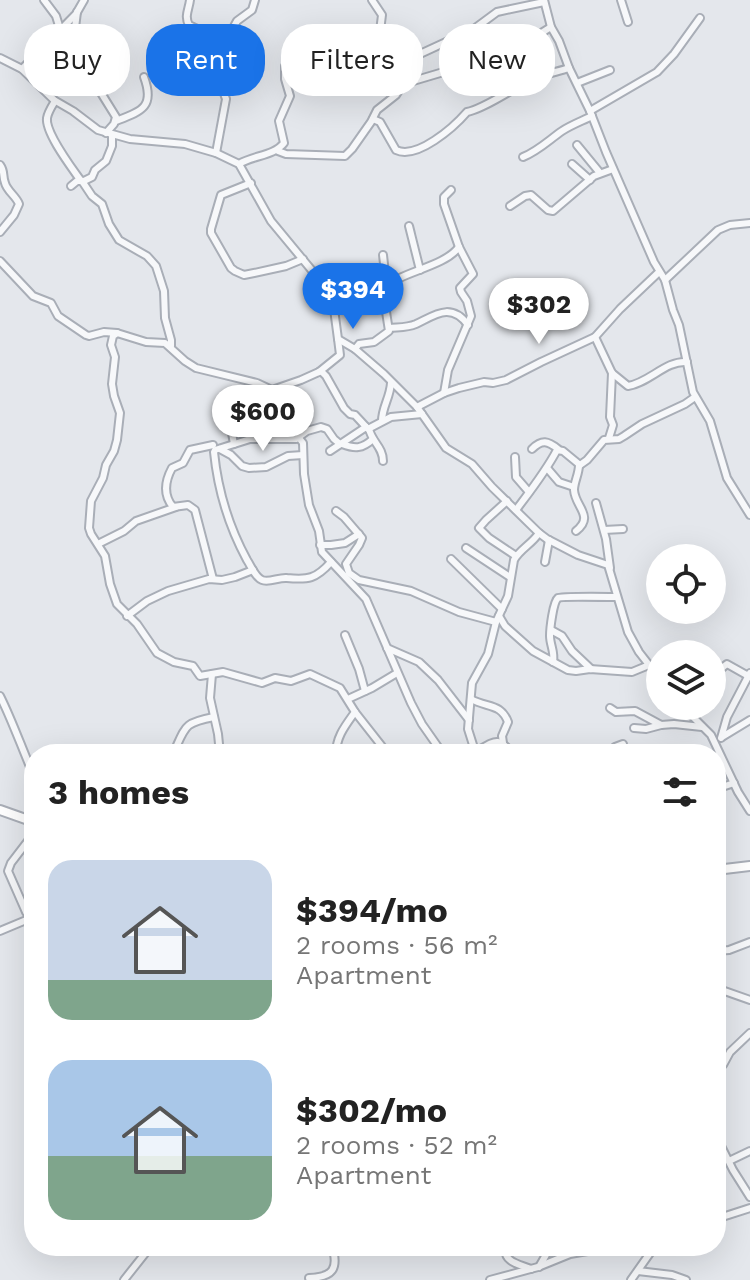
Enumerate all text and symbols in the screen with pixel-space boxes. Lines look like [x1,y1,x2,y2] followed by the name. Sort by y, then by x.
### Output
[24,24,130,96] chip: Buy
[146,24,265,96] chip: Rent
[281,24,423,96] chip: Filters
[439,24,555,96] chip: New
[306,263,400,331] pin: $394
[321,274,385,304] text: $394
[492,278,586,346] pin: $302
[507,289,571,319] text: $302
[216,385,310,453] pin: $600
[230,396,296,426] text: $600
[646,544,726,720] map controls
[646,544,726,624] button: locate
[646,640,726,720] button: layers
[658,770,702,814] icon: filters
[48,772,189,812] text: 3 homes
[296,890,448,930] text: $394/mo
[112,892,208,988] icon: home
[296,930,498,960] text: 2 rooms · 56 m²
[296,960,432,990] text: Apartment
[296,1090,447,1130] text: $302/mo
[112,1092,208,1188] icon: home
[296,1130,497,1160] text: 2 rooms · 52 m²
[296,1160,432,1190] text: Apartment

